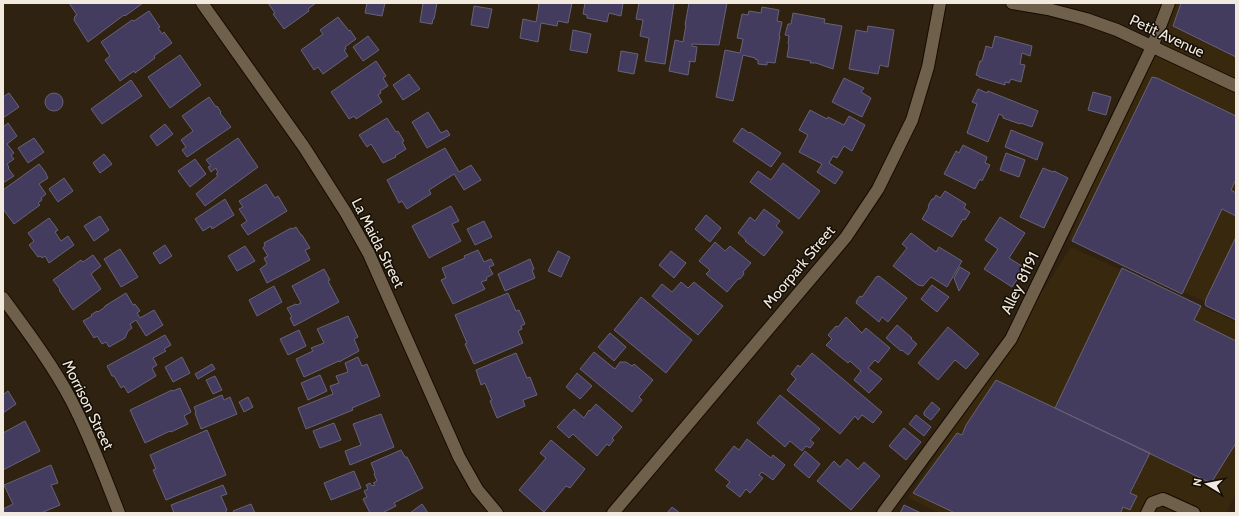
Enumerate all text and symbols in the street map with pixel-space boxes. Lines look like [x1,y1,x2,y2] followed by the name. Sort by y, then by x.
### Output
[1127,11,1207,61] street label: Petit Avenue
[348,195,408,291] street label: La Maida Street
[759,222,839,312] street label: Moorpark Street
[997,249,1043,317] street label: Alley 81191
[58,357,118,453] street label: Morrison Street
[1187,464,1227,504] north arrow
[1190,477,1205,487] text: N

